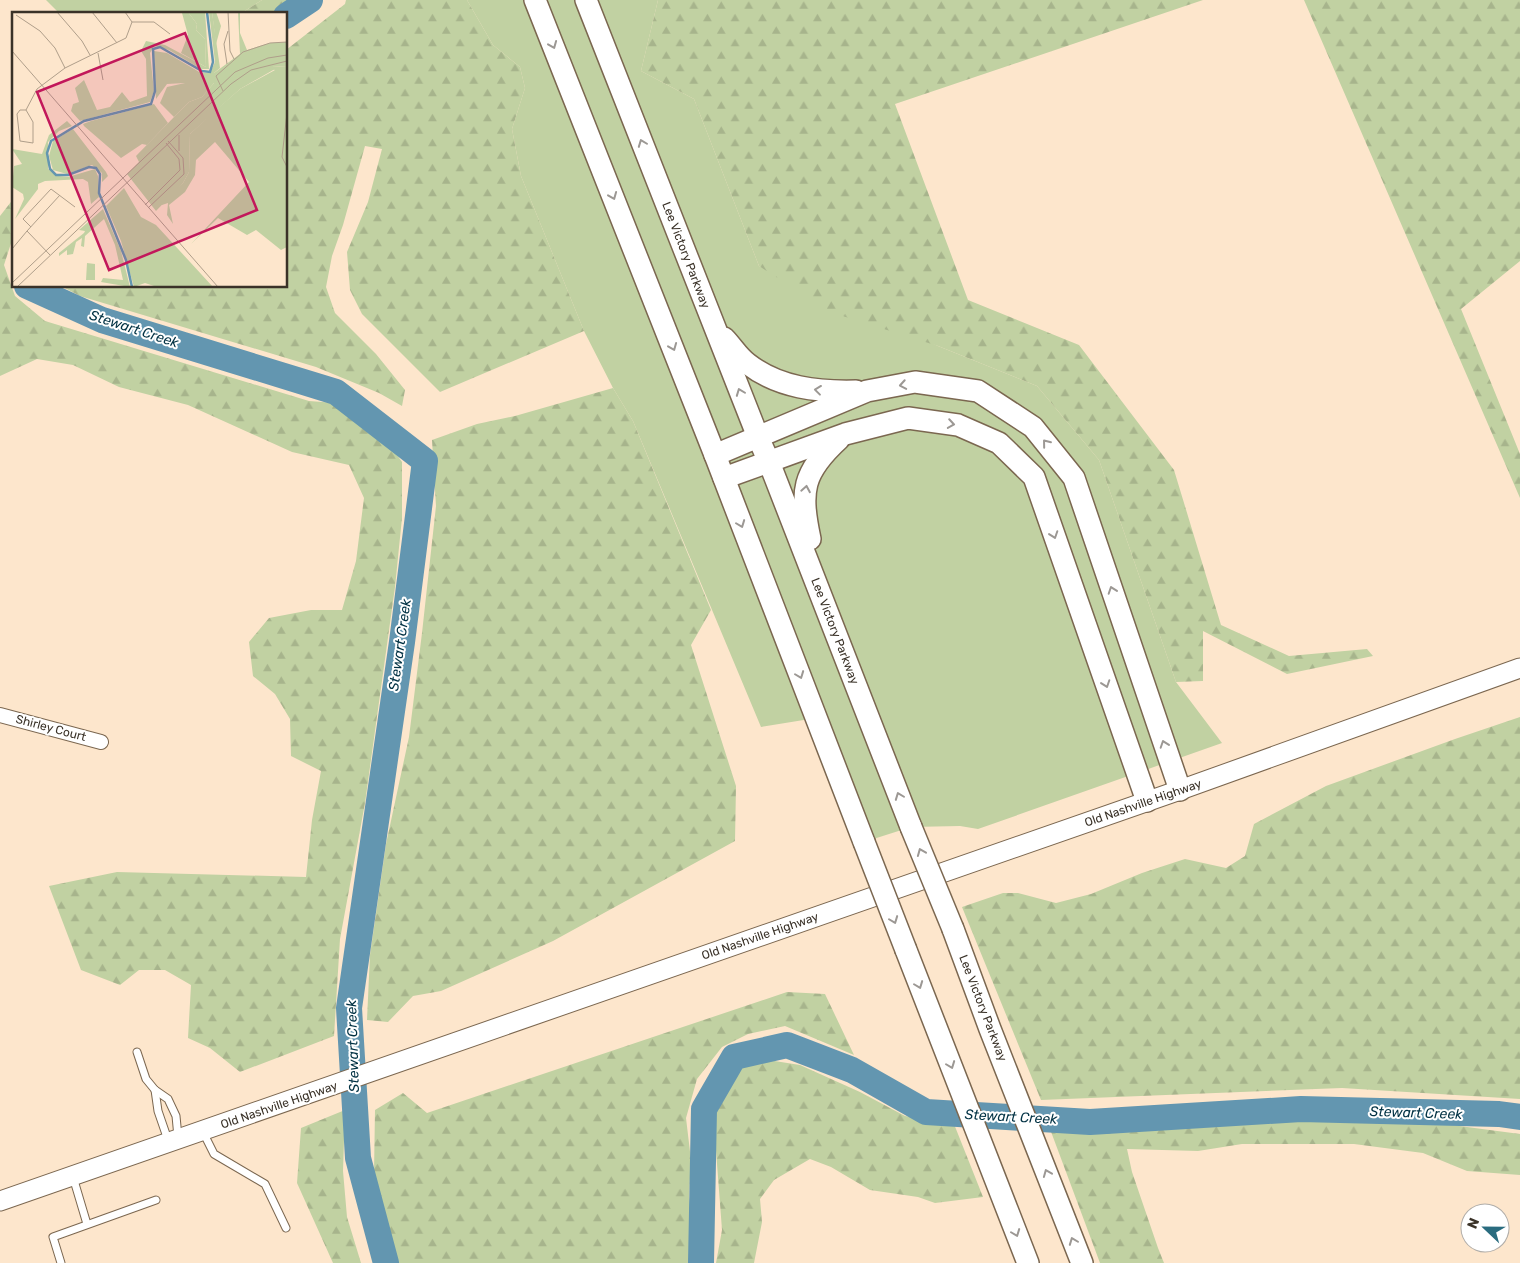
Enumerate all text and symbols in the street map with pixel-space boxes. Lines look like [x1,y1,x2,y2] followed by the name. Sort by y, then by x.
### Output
[12,12,288,288] inset map
[547,40,557,49] one-way arrow
[638,139,648,147] one-way arrow
[607,191,617,200] one-way arrow
[659,200,713,311] street label: Lee Victory Parkway
[87,307,181,352] water label: Stewart Creek
[667,343,677,351] one-way arrow
[899,379,907,389] one-way arrow
[814,385,822,396] one-way arrow
[736,388,746,396] one-way arrow
[947,418,955,429] one-way arrow
[1044,440,1052,449] one-way arrow
[800,484,811,492] one-way arrow
[735,519,745,528] one-way arrow
[1048,530,1058,539] one-way arrow
[808,576,862,687] street label: Lee Victory Parkway
[1108,586,1118,594] one-way arrow
[385,597,415,692] water label: Stewart Creek
[794,671,804,679] one-way arrow
[1100,679,1110,687] one-way arrow
[14,712,88,744] street label: Shirley Court
[1160,740,1170,748] one-way arrow
[1083,776,1204,830] street label: Old Nashville Highway
[895,792,905,801] one-way arrow
[917,848,928,857] one-way arrow
[700,909,821,963] street label: Old Nashville Highway
[888,915,898,924] one-way arrow
[956,953,1010,1064] street label: Lee Victory Parkway
[913,980,924,989] one-way arrow
[343,999,363,1093] water label: Stewart Creek
[945,1060,955,1069] one-way arrow
[219,1078,340,1132] street label: Old Nashville Highway
[1369,1103,1463,1123] water label: Stewart Creek
[964,1106,1059,1128] water label: Stewart Creek
[1043,1169,1053,1178] one-way arrow
[1460,1203,1510,1253] north arrow
[1464,1215,1483,1231] text: N
[1010,1228,1020,1236] one-way arrow
[1069,1237,1079,1245] one-way arrow

